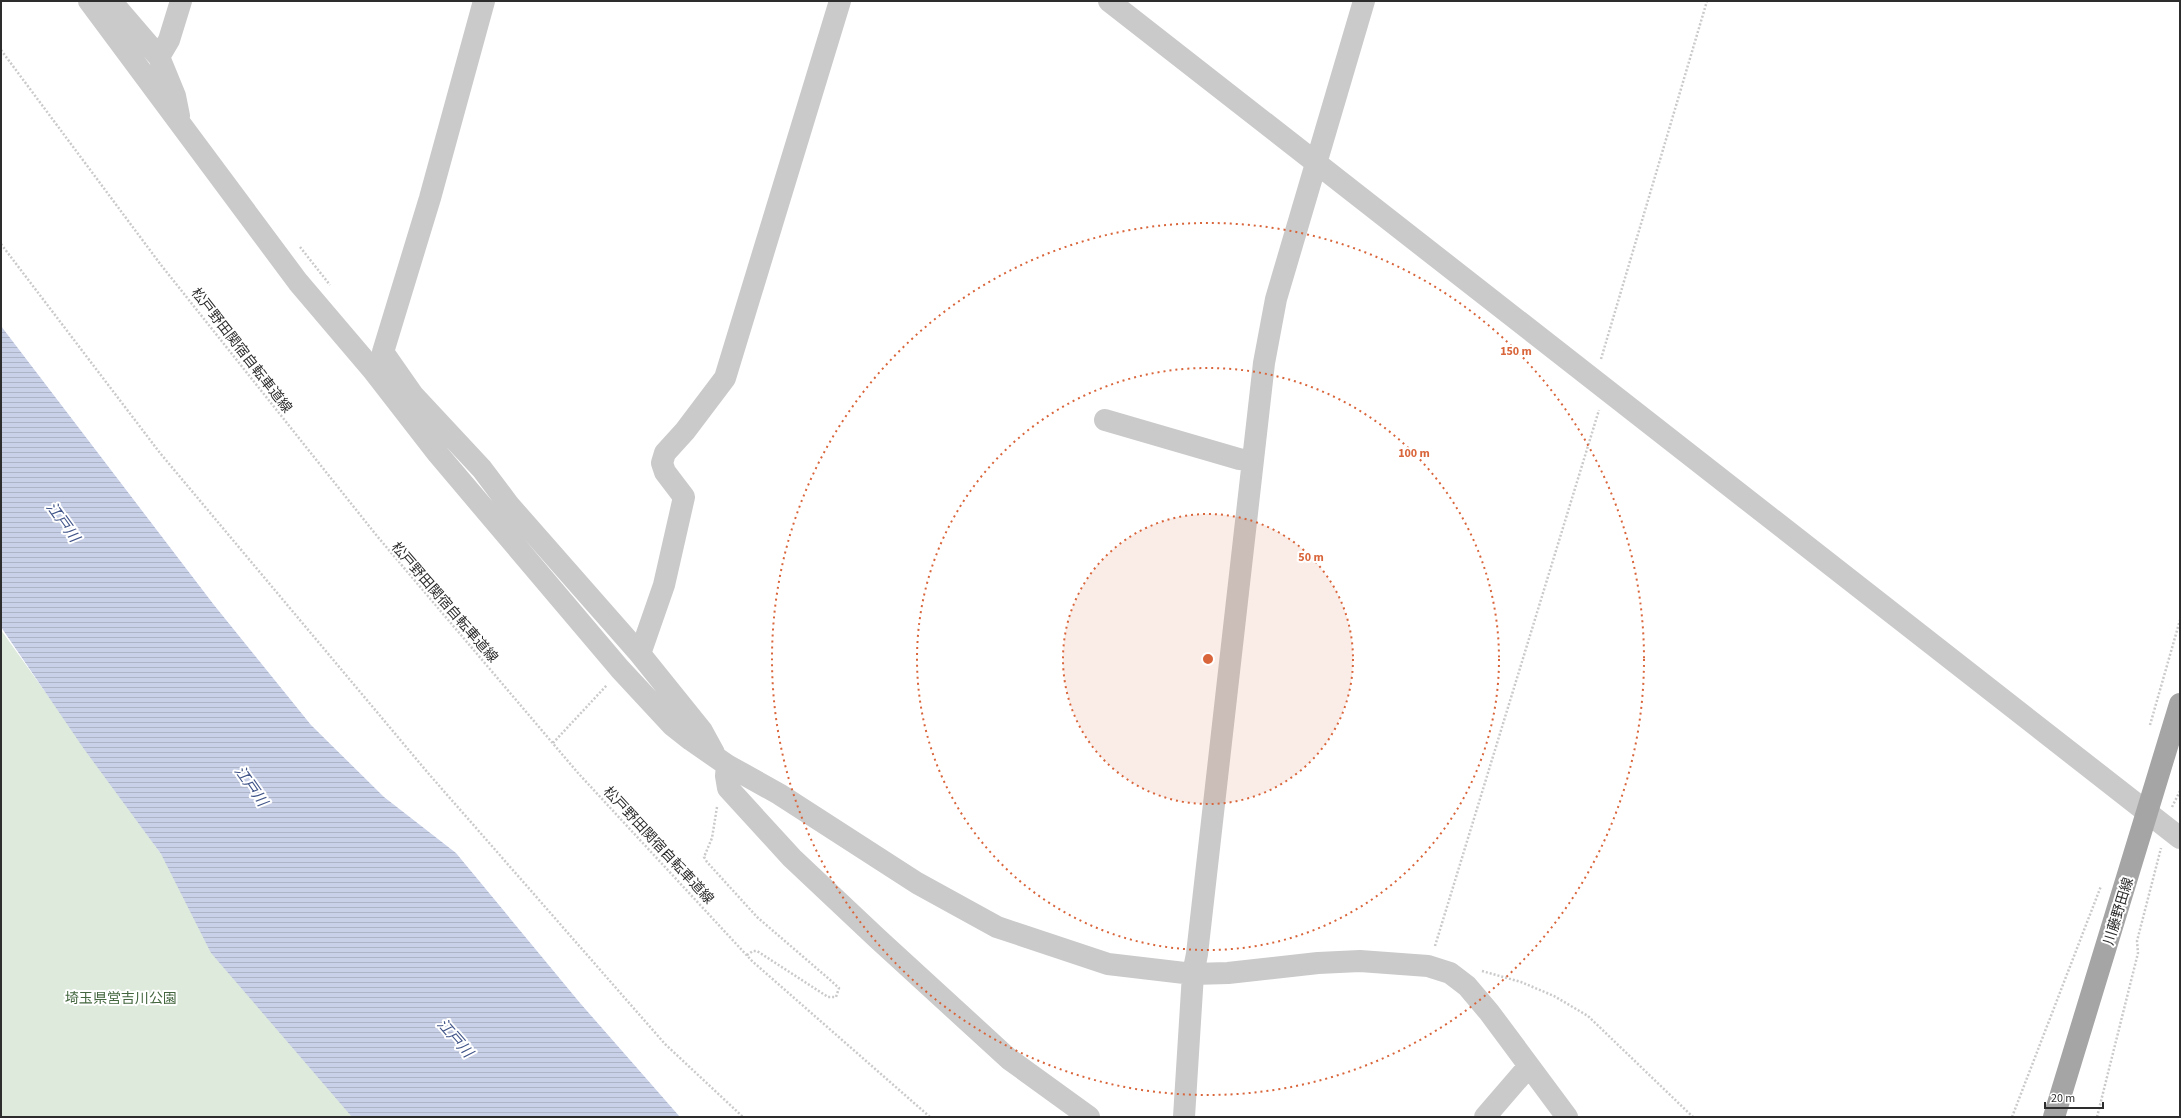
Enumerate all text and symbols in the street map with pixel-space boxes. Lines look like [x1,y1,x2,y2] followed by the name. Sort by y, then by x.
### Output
[186,284,296,417] street label: 松戸野田関宿自転車道線
[1500,343,1532,360] text: 150 m
[1398,445,1430,462] text: 100 m
[41,498,85,548] water label: 江戸川
[386,538,502,667] street label: 松戸野田関宿自転車道線
[1298,549,1324,566] text: 50 m
[1201,652,1215,666] centre of rings
[229,762,273,812] water label: 江戸川
[598,783,718,909] street label: 松戸野田関宿自転車道線
[2099,875,2139,948] street label: 川藤野田線
[65,989,177,1009] park label: 埼玉県営吉川公園
[432,1014,479,1064] water label: 江戸川
[2045,1084,2103,1110] scale bar
[2051,1090,2075,1107] text: 20 m

